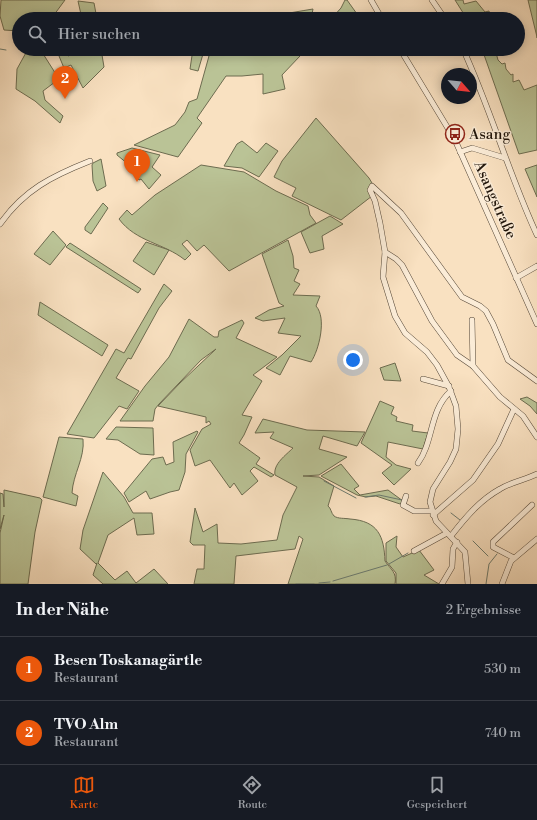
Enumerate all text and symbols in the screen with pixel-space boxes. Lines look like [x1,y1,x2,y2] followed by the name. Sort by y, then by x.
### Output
[12,12,525,56] search box
[26,23,48,45] icon: search
[58,25,140,44] text: Hier suchen
[52,66,78,99] pin: 2
[441,68,477,104] north arrow
[444,123,466,145] bus stop icon: Asang
[468,125,510,144] place label: Asang
[124,149,150,182] pin: 1
[469,157,521,242] street label: Asangstraße
[343,350,363,370] your location
[16,599,109,621] text: In der Nähe
[446,602,521,618] text: 2 Ergebnisse
[54,651,202,670] text: Besen Toskanagärtle
[26,661,32,677] text: 1
[484,661,521,677] text: 530 m
[54,670,119,686] text: Restaurant
[54,715,118,734] text: TVO Alm
[25,725,33,741] text: 2
[485,725,521,741] text: 740 m
[54,734,119,750] text: Restaurant
[70,774,98,812] tab: Karte
[238,774,267,812] tab: Route
[407,774,467,812] tab: Gespeichert

